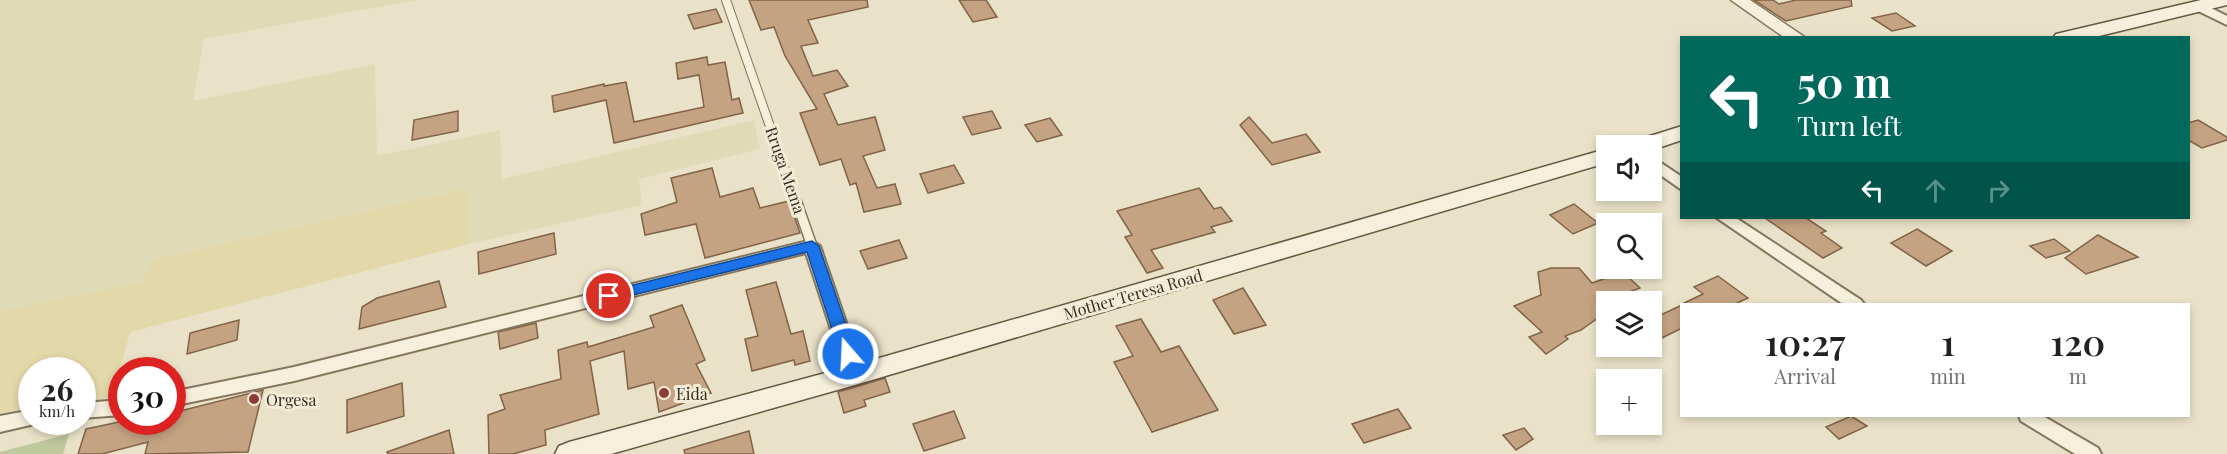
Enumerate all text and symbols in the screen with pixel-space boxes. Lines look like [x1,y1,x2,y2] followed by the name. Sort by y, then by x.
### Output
[1797,53,1891,109] text: 50 m
[1698,60,1776,138] icon: left
[1797,107,1901,143] text: Turn left
[761,124,811,216] street label: Rruga Mema
[1596,135,1662,435] map controls
[1596,135,1662,201] button: sound
[1856,174,1889,207] icon: left
[1919,174,1952,207] icon: ahead
[1982,174,2015,207] icon: right
[1596,213,1662,279] button: search
[1061,264,1205,324] street label: Mother Teresa Road
[583,270,634,321] pin
[592,279,625,312] icon: arrive
[1596,291,1662,357] button: layers
[1765,317,1845,365] text: 10:27
[1941,317,1955,365] text: 1
[2051,317,2105,365] text: 120
[816,322,880,386] position arrow
[108,357,186,435] speed limit sign: 30
[1774,362,1836,389] text: Arrival
[1930,362,1966,389] text: min
[2069,362,2087,389] text: m
[41,369,73,409] text: 26
[1596,369,1662,435] button: +
[676,383,708,404] place label: Eida
[657,386,671,400] marker: Eida
[266,389,317,410] place label: Orgesa
[247,392,261,406] marker: Orgesa
[39,401,75,421] text: km/h

